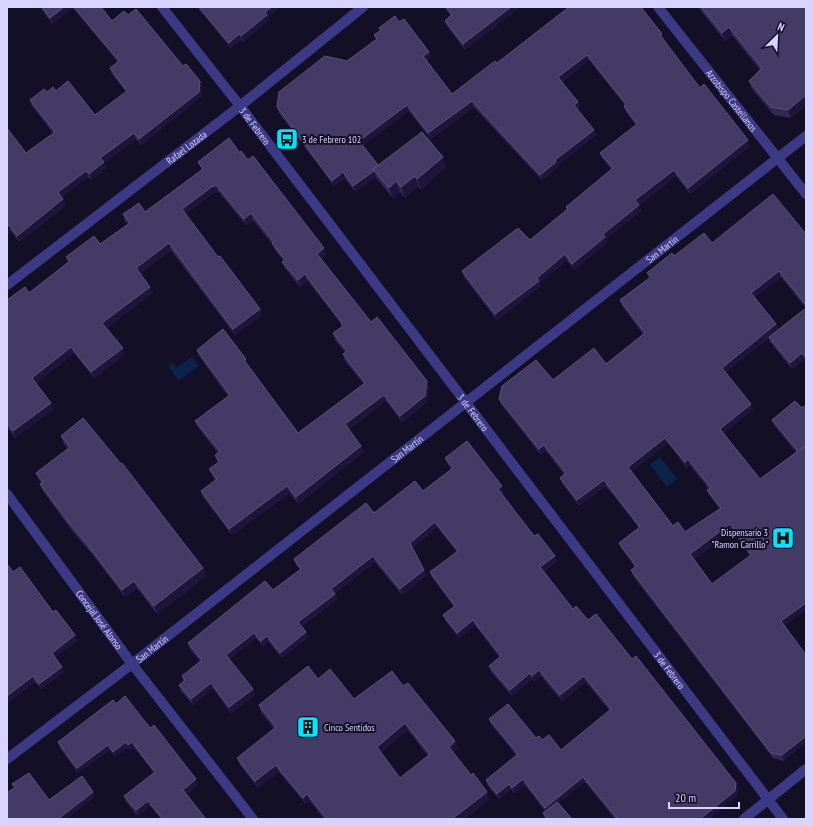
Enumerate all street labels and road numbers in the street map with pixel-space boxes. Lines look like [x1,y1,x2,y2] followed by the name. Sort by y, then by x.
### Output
[703,67,760,135] street label: Arzobispo Castellanos
[236,105,273,148] street label: 3 de Febrero
[164,128,209,167] street label: Rafael Lozada
[643,233,681,266] street label: San Martín
[454,391,491,434] street label: 3 de Febrero
[388,433,426,466] street label: San Martín
[73,588,125,652] street label: Concejal José Alonso
[133,632,171,666] street label: San Martín
[651,649,688,692] street label: 3 de Febrero

